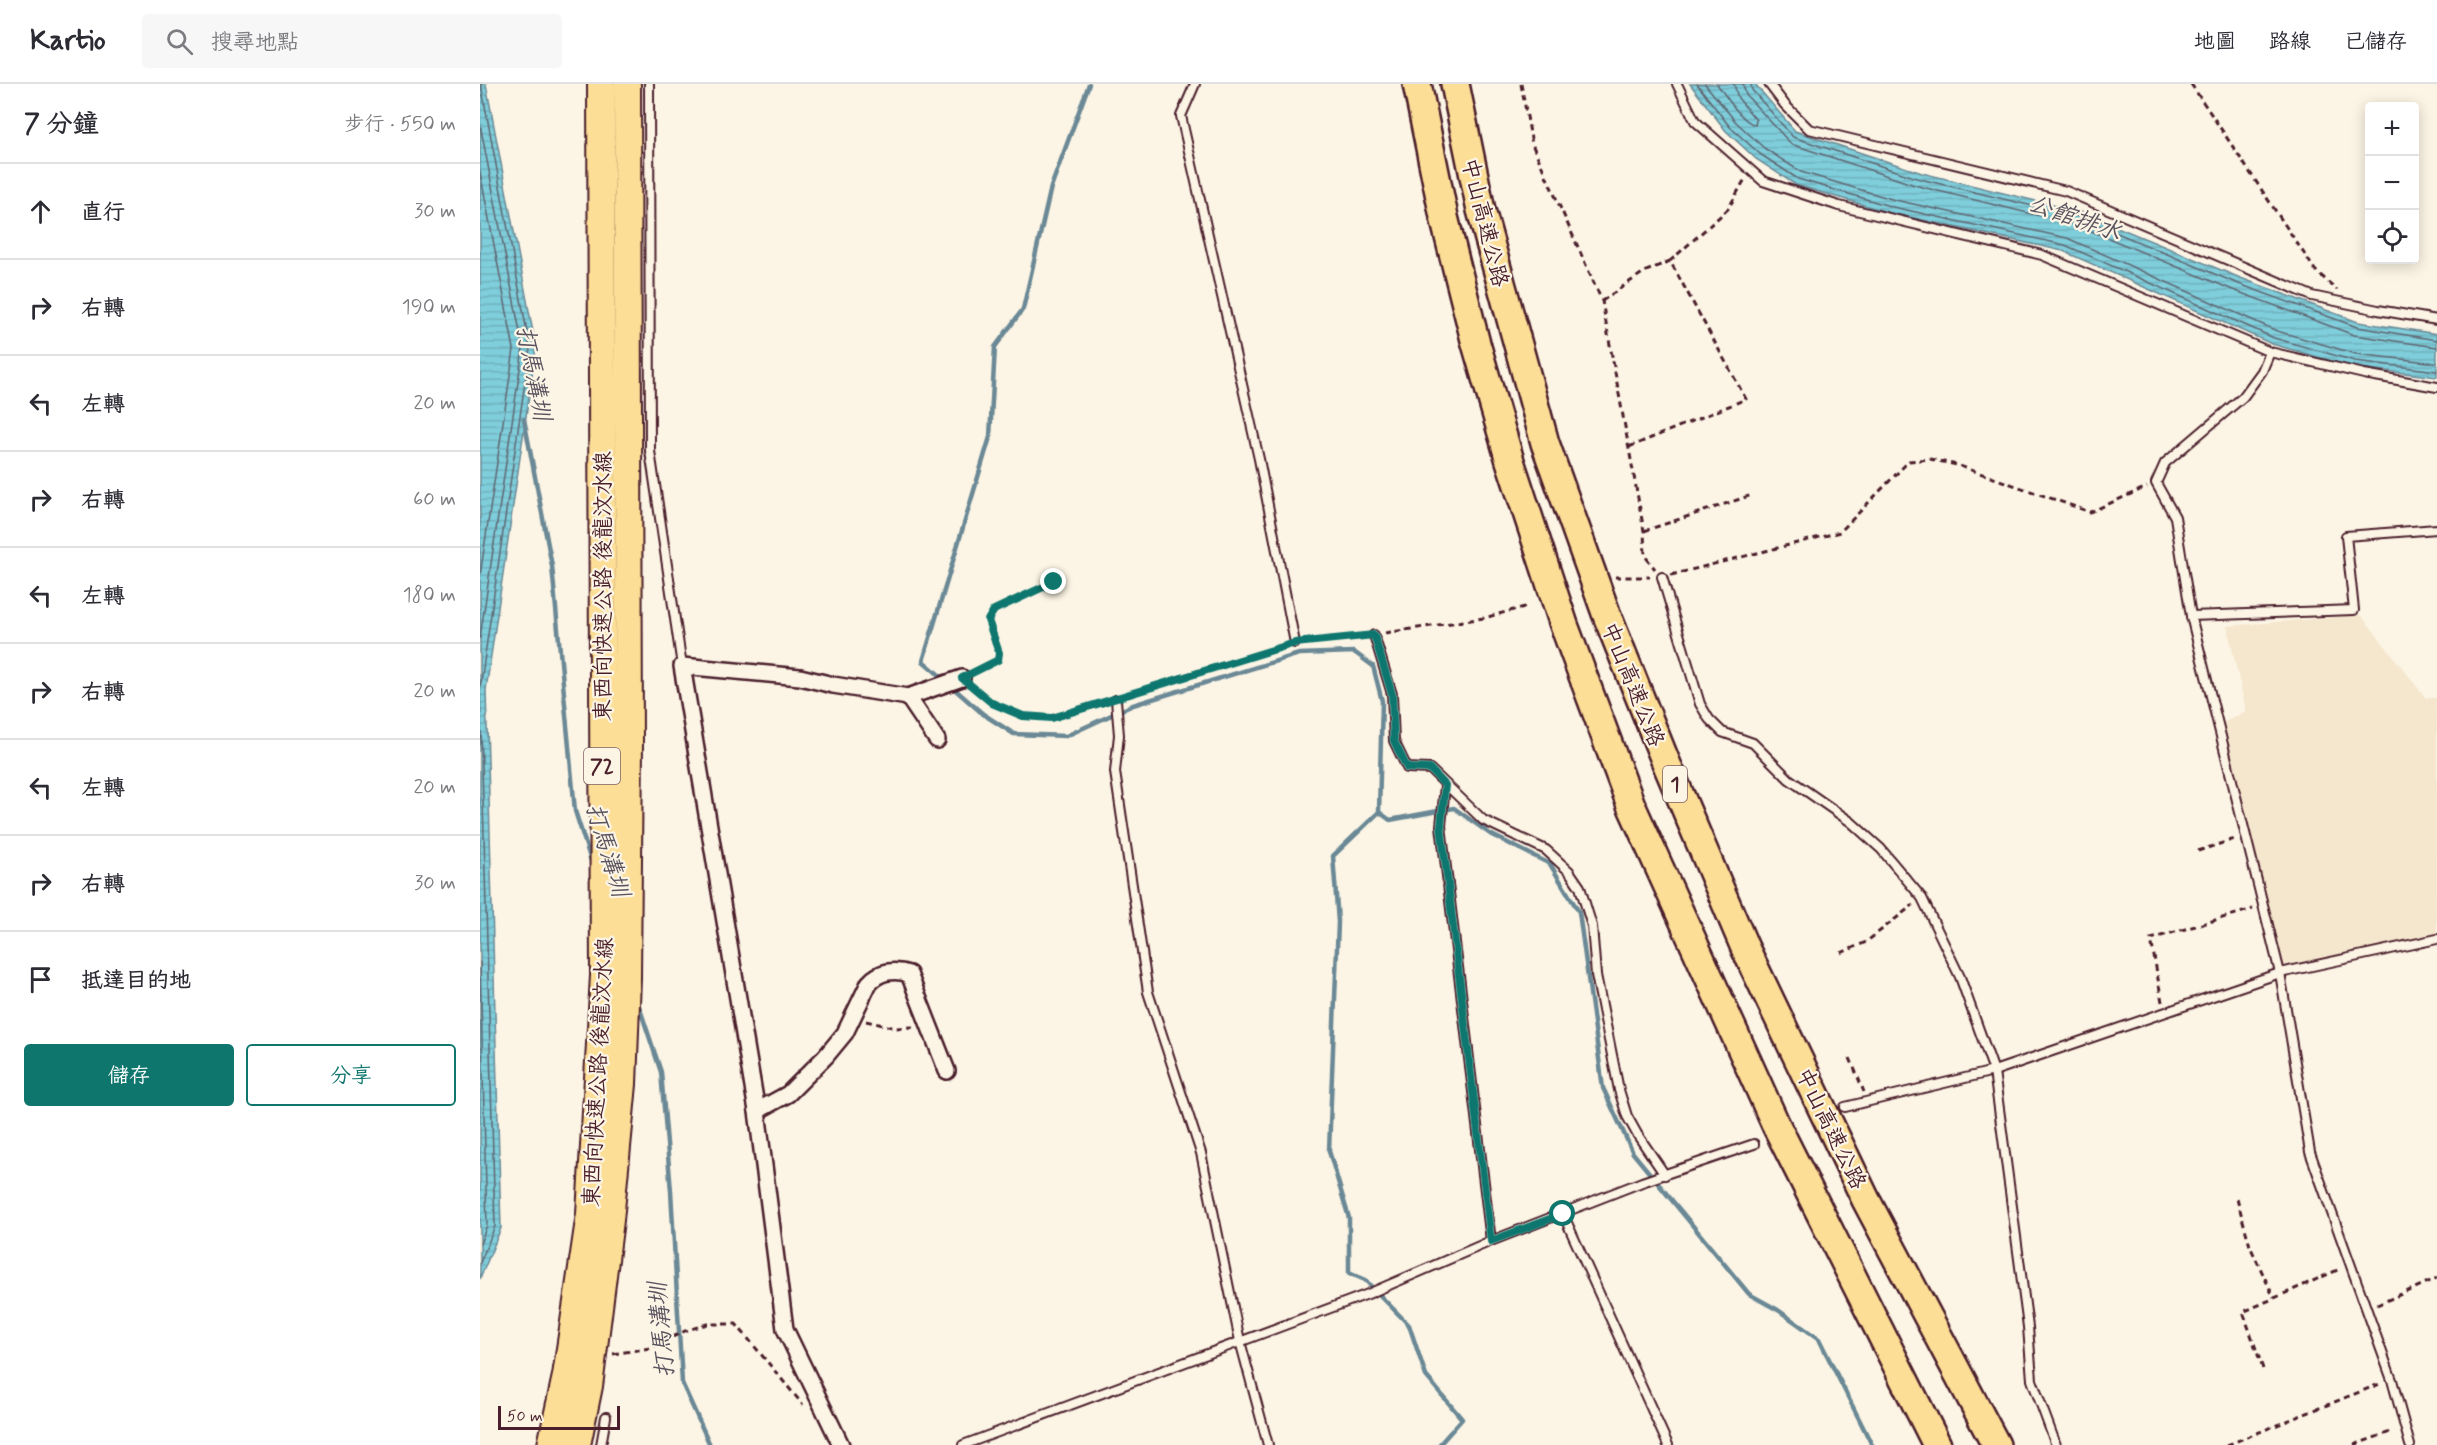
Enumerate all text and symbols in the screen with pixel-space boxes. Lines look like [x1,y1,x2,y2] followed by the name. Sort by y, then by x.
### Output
[142,14,562,68] search box
[30,23,106,60] text: Kartio
[163,25,196,58] icon: search
[2194,28,2236,56] text: 地圖
[2269,28,2311,56] text: 路線
[2344,28,2407,56] text: 已儲存
[211,29,299,57] text: 搜尋地點
[2365,102,2419,264] map controls
[2365,102,2419,156] button: +
[24,108,99,142] text: 7 分鐘
[345,111,456,138] text: 步行 · 550 m
[1455,155,1514,290] street label: 中山高速公路
[2365,156,2419,210] button: −
[2024,188,2126,249] water label: 公館排水
[24,195,57,228] icon: ahead
[414,198,456,225] text: 30 m
[81,199,125,227] text: 直行
[2365,210,2419,264] button: locate
[24,291,57,324] icon: right
[402,294,456,321] text: 190 m
[81,295,125,323] text: 右轉
[508,323,557,426] water label: 打馬溝圳
[24,387,57,420] icon: left
[413,390,456,417] text: 20 m
[81,391,125,419] text: 左轉
[590,451,618,721] street label: 東西向快速公路 後龍汶水線
[24,483,57,516] icon: right
[413,486,456,513] text: 60 m
[81,487,125,515] text: 右轉
[1040,568,1066,594] route end
[24,579,57,612] icon: left
[403,582,456,609] text: 180 m
[81,583,125,611] text: 左轉
[1594,618,1670,751] street label: 中山高速公路
[24,675,57,708] icon: right
[413,678,456,705] text: 20 m
[81,679,125,707] text: 右轉
[584,748,620,784] road number: 72
[1663,766,1687,802] road number: 1
[24,771,57,804] icon: left
[413,774,456,801] text: 20 m
[81,775,125,803] text: 左轉
[578,800,636,904] water label: 打馬溝圳
[24,867,57,900] icon: right
[414,870,456,897] text: 30 m
[81,871,125,899] text: 右轉
[578,937,620,1208] street label: 東西向快速公路 後龍汶水線
[24,963,57,996] icon: arrive
[81,967,191,995] text: 抵達目的地
[24,1044,234,1106] button: 儲存
[246,1044,456,1106] button: 分享
[1789,1063,1872,1194] street label: 中山高速公路
[1549,1200,1575,1226] route start
[643,1278,682,1379] water label: 打馬溝圳
[498,1403,620,1430] scale bar
[507,1406,543,1427] text: 50 m

